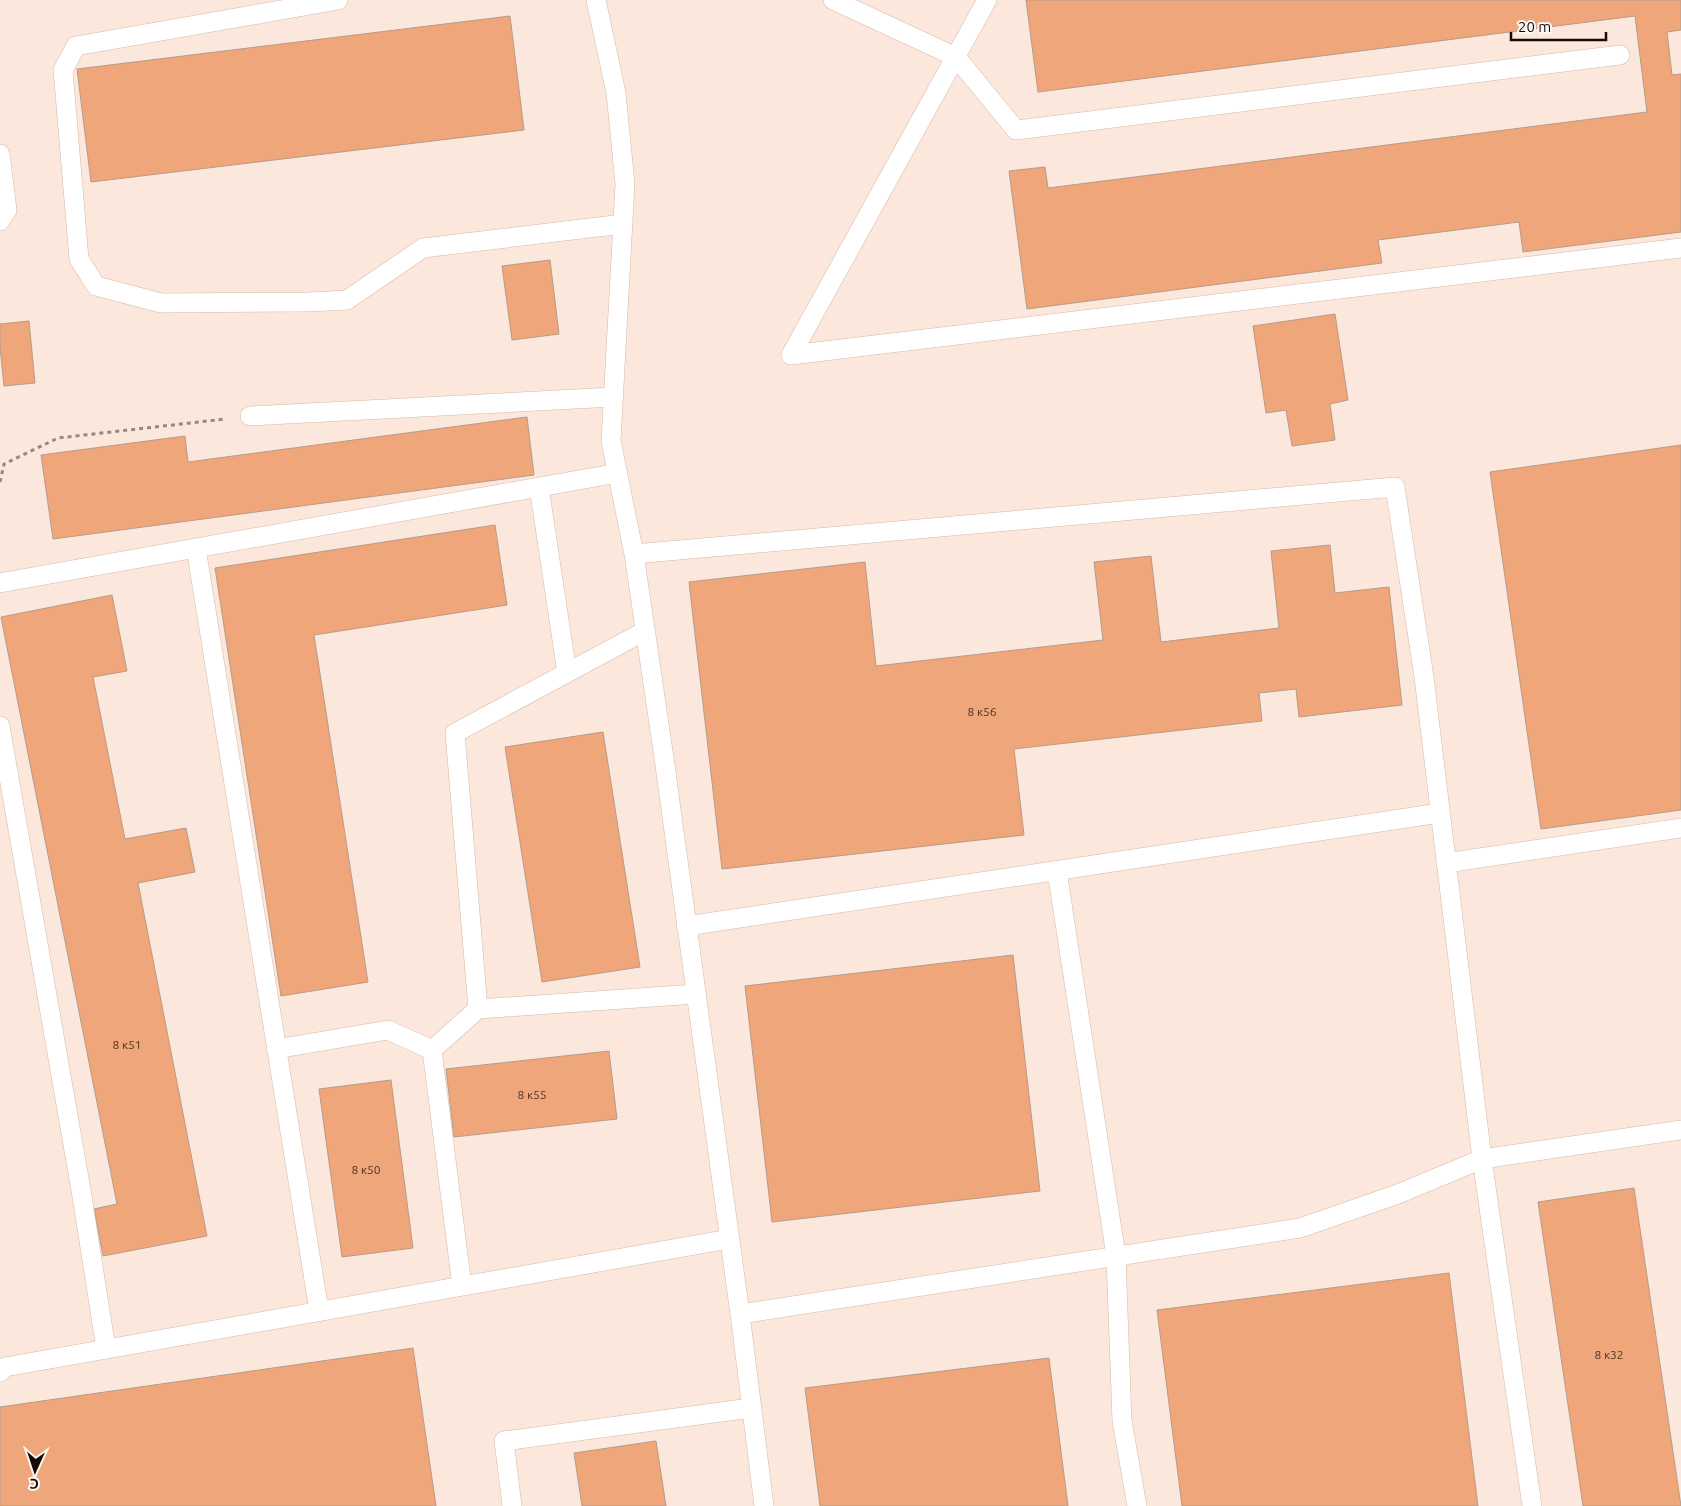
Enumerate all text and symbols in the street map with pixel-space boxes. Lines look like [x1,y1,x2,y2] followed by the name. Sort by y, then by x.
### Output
[1511,10,1606,42] scale bar
[1518,18,1551,35] text: 20 m
[967,705,997,718] house number: 8 к56
[112,1038,142,1051] house number: 8 к51
[517,1088,547,1101] house number: 8 к55
[351,1163,381,1176] house number: 8 к50
[1594,1348,1624,1361] house number: 8 к32
[10,1446,60,1496] north arrow
[29,1476,39,1492] text: С

